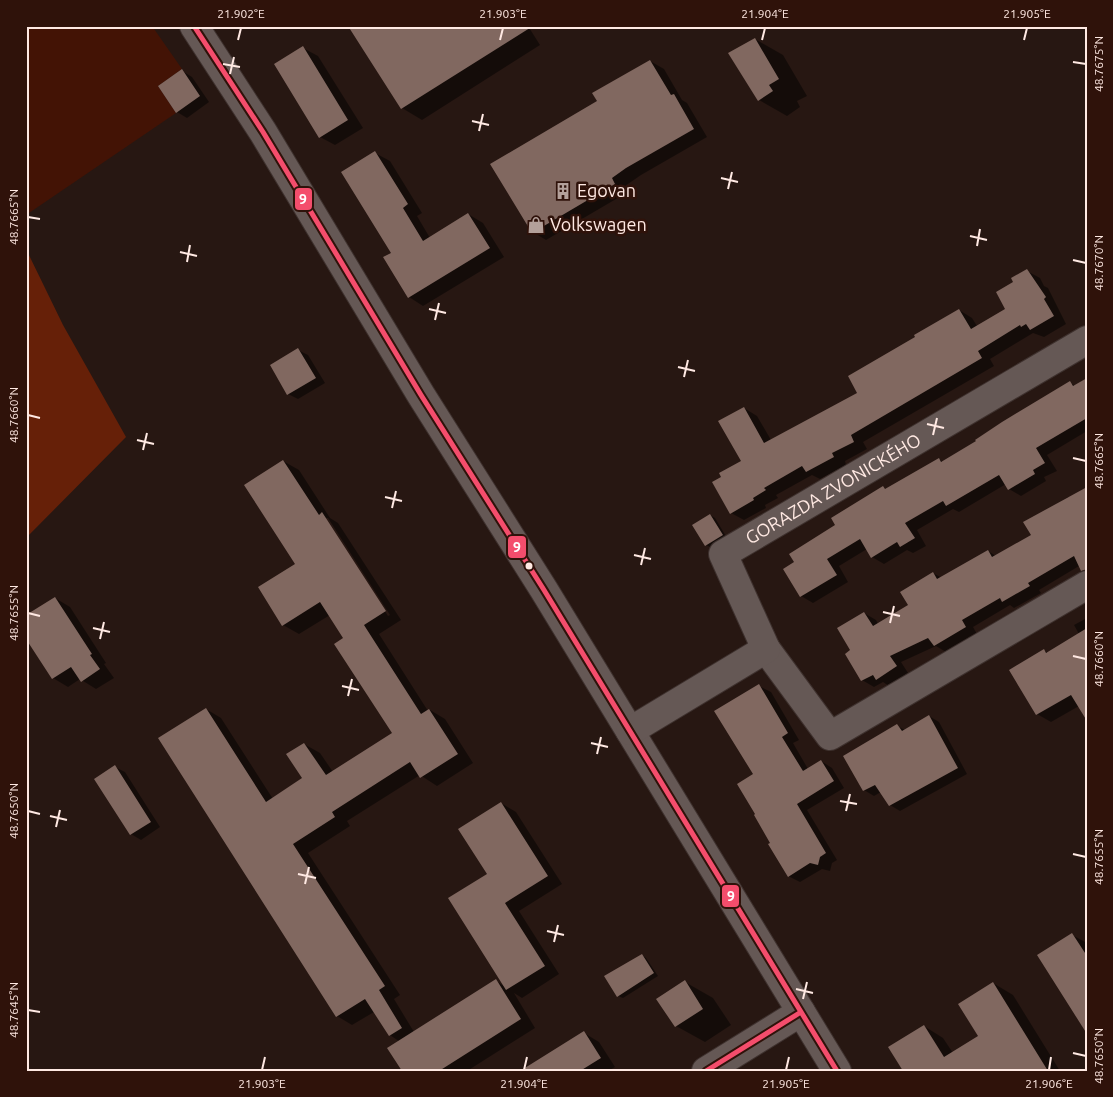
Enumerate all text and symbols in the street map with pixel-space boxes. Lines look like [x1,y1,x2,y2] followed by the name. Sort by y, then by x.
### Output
[217,7,265,20] text: 21.902°E
[479,7,527,20] text: 21.903°E
[741,7,789,20] text: 21.904°E
[1003,7,1051,20] text: 21.905°E
[1092,36,1105,92] text: 48.7675°N
[577,180,636,200] place label: Egovan
[553,181,573,201] building icon: Egovan
[294,187,313,211] line badge: 9
[7,189,20,245] text: 48.7665°N
[299,191,307,207] text: 9
[550,214,647,234] place label: Volkswagen
[526,215,546,235] shop icon: Volkswagen
[1092,235,1105,291] text: 48.7670°N
[7,387,20,443] text: 48.7660°N
[742,429,924,548] street label: GORAZDA ZVONICKÉHO
[1092,433,1105,489] text: 48.7665°N
[507,535,527,559] line badge: 9
[513,539,521,555] text: 9
[524,561,534,571] unlabelled marker
[7,585,20,641] text: 48.7655°N
[1092,631,1105,687] text: 48.7660°N
[7,783,20,839] text: 48.7650°N
[1092,829,1105,885] text: 48.7655°N
[721,884,740,908] line badge: 9
[727,888,735,904] text: 9
[7,982,20,1038] text: 48.7645°N
[1092,1028,1105,1084] text: 48.7650°N
[238,1077,286,1090] text: 21.903°E
[500,1077,548,1090] text: 21.904°E
[762,1077,810,1090] text: 21.905°E
[1025,1077,1073,1090] text: 21.906°E

